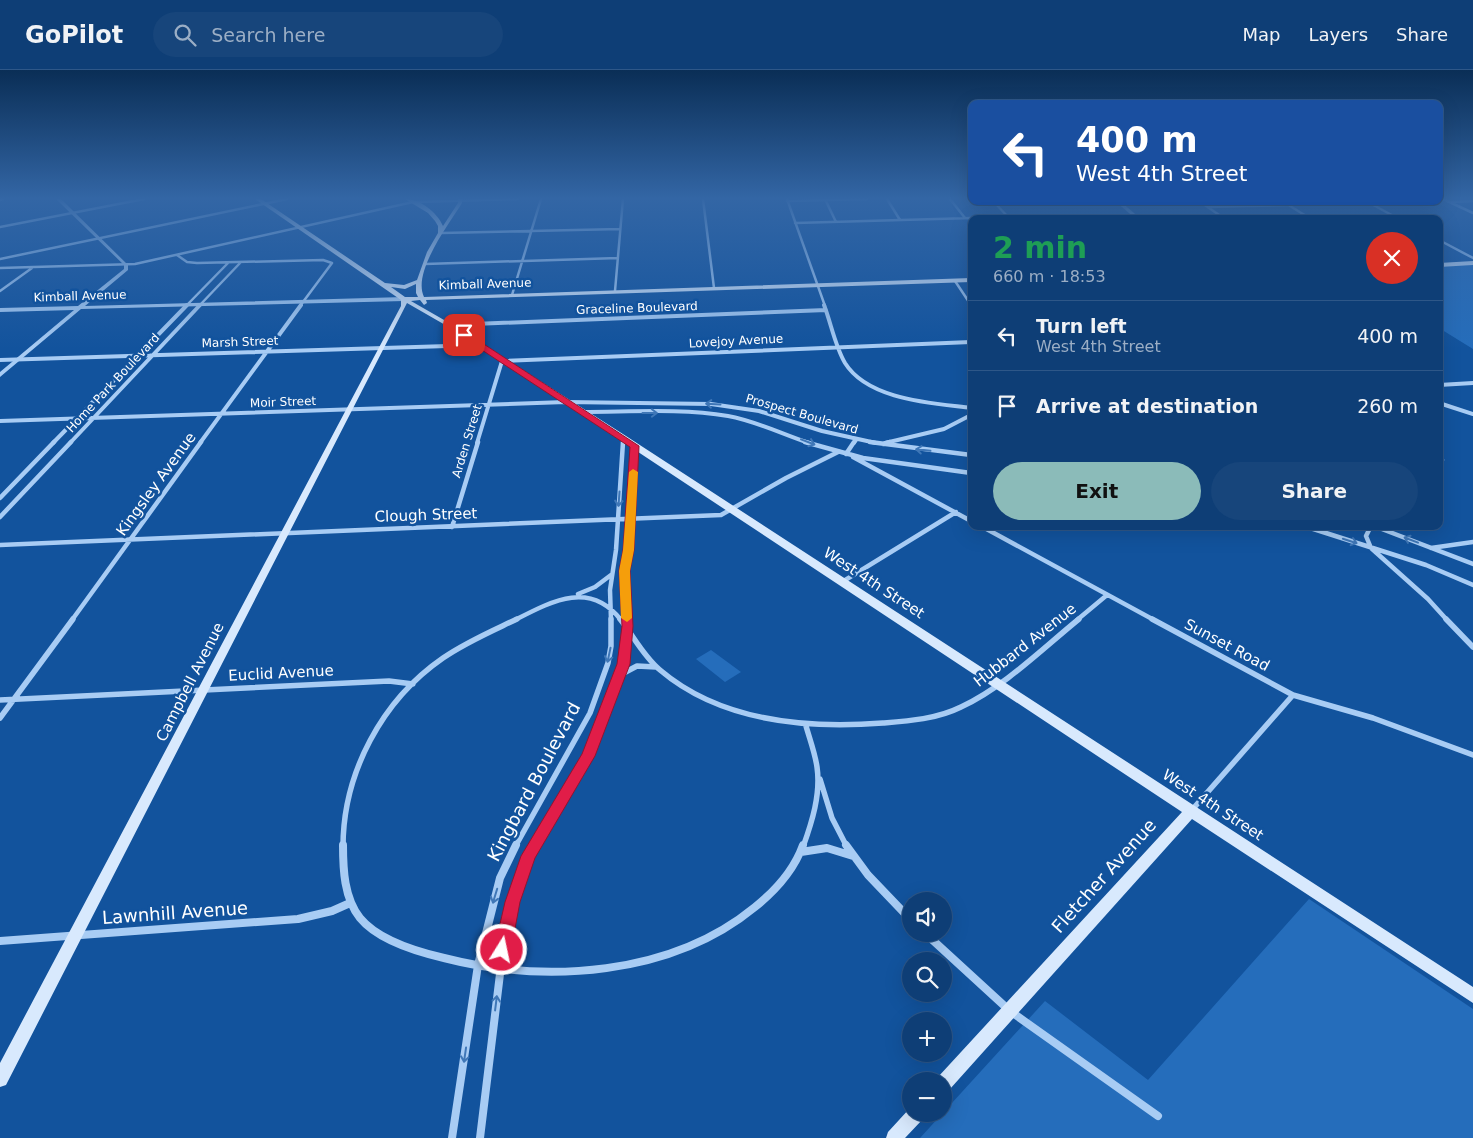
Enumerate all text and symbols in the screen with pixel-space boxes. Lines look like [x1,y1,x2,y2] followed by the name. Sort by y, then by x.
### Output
[153,12,503,57] search box
[25,21,123,49] text: GoPilot
[171,21,199,49] icon: search
[211,24,325,46] text: Search here
[1242,24,1280,45] text: Map
[1308,24,1368,45] text: Layers
[1396,24,1448,45] text: Share
[993,120,1058,185] icon: left
[1076,120,1198,160] text: 400 m
[1076,161,1248,186] text: West 4th Street
[993,230,1087,265] text: 2 min
[1366,232,1418,284] button: close
[993,267,1106,286] text: 660 m · 18:53
[438,275,532,293] street label: Kimball Avenue
[33,287,127,305] street label: Kimball Avenue
[576,299,698,317] street label: Graceline Boulevard
[443,314,485,356] pin
[1036,315,1127,337] text: Turn left
[450,321,478,349] icon: arrive
[993,322,1021,350] icon: left
[1357,325,1418,347] text: 400 m
[64,331,162,435] street label: Home Park Boulevard
[688,332,784,350] street label: Lovejoy Avenue
[201,334,279,350] street label: Marsh Street
[1036,337,1161,356] text: West 4th Street
[744,391,860,437] street label: Prospect Boulevard
[993,392,1021,420] icon: arrive
[250,394,317,410] street label: Moir Street
[1036,395,1258,417] text: Arrive at destination
[1357,395,1418,417] text: 260 m
[706,400,722,409] one-way arrow
[449,402,485,479] street label: Arden Street
[642,408,658,418] one-way arrow
[112,429,200,539] street label: Kingsley Avenue
[800,438,815,448] one-way arrow
[915,445,931,455] one-way arrow
[993,462,1201,520] button: Exit
[1211,462,1418,520] button: Share
[614,490,624,506] one-way arrow
[374,504,478,526] street label: Clough Street
[1404,535,1419,545] one-way arrow
[1342,537,1357,546] one-way arrow
[820,544,928,622] street label: West 4th Street
[970,599,1080,691] street label: Hubbard Avenue
[1181,615,1273,675] street label: Sunset Road
[152,619,228,745] street label: Campbell Avenue
[604,647,613,663] one-way arrow
[228,661,334,685] street label: Euclid Avenue
[483,699,584,865] street label: Kingbard Boulevard
[1159,766,1267,844] street label: West 4th Street
[1047,814,1160,937] street label: Fletcher Avenue
[489,887,499,903] one-way arrow
[902,892,952,1122] map controls
[902,892,952,942] button: sound
[101,897,249,928] street label: Lawnhill Avenue
[475,923,527,975] position arrow
[902,952,952,1002] button: search
[491,995,501,1011] one-way arrow
[902,1012,952,1062] button: +
[459,1047,469,1063] one-way arrow
[902,1072,952,1122] button: −

